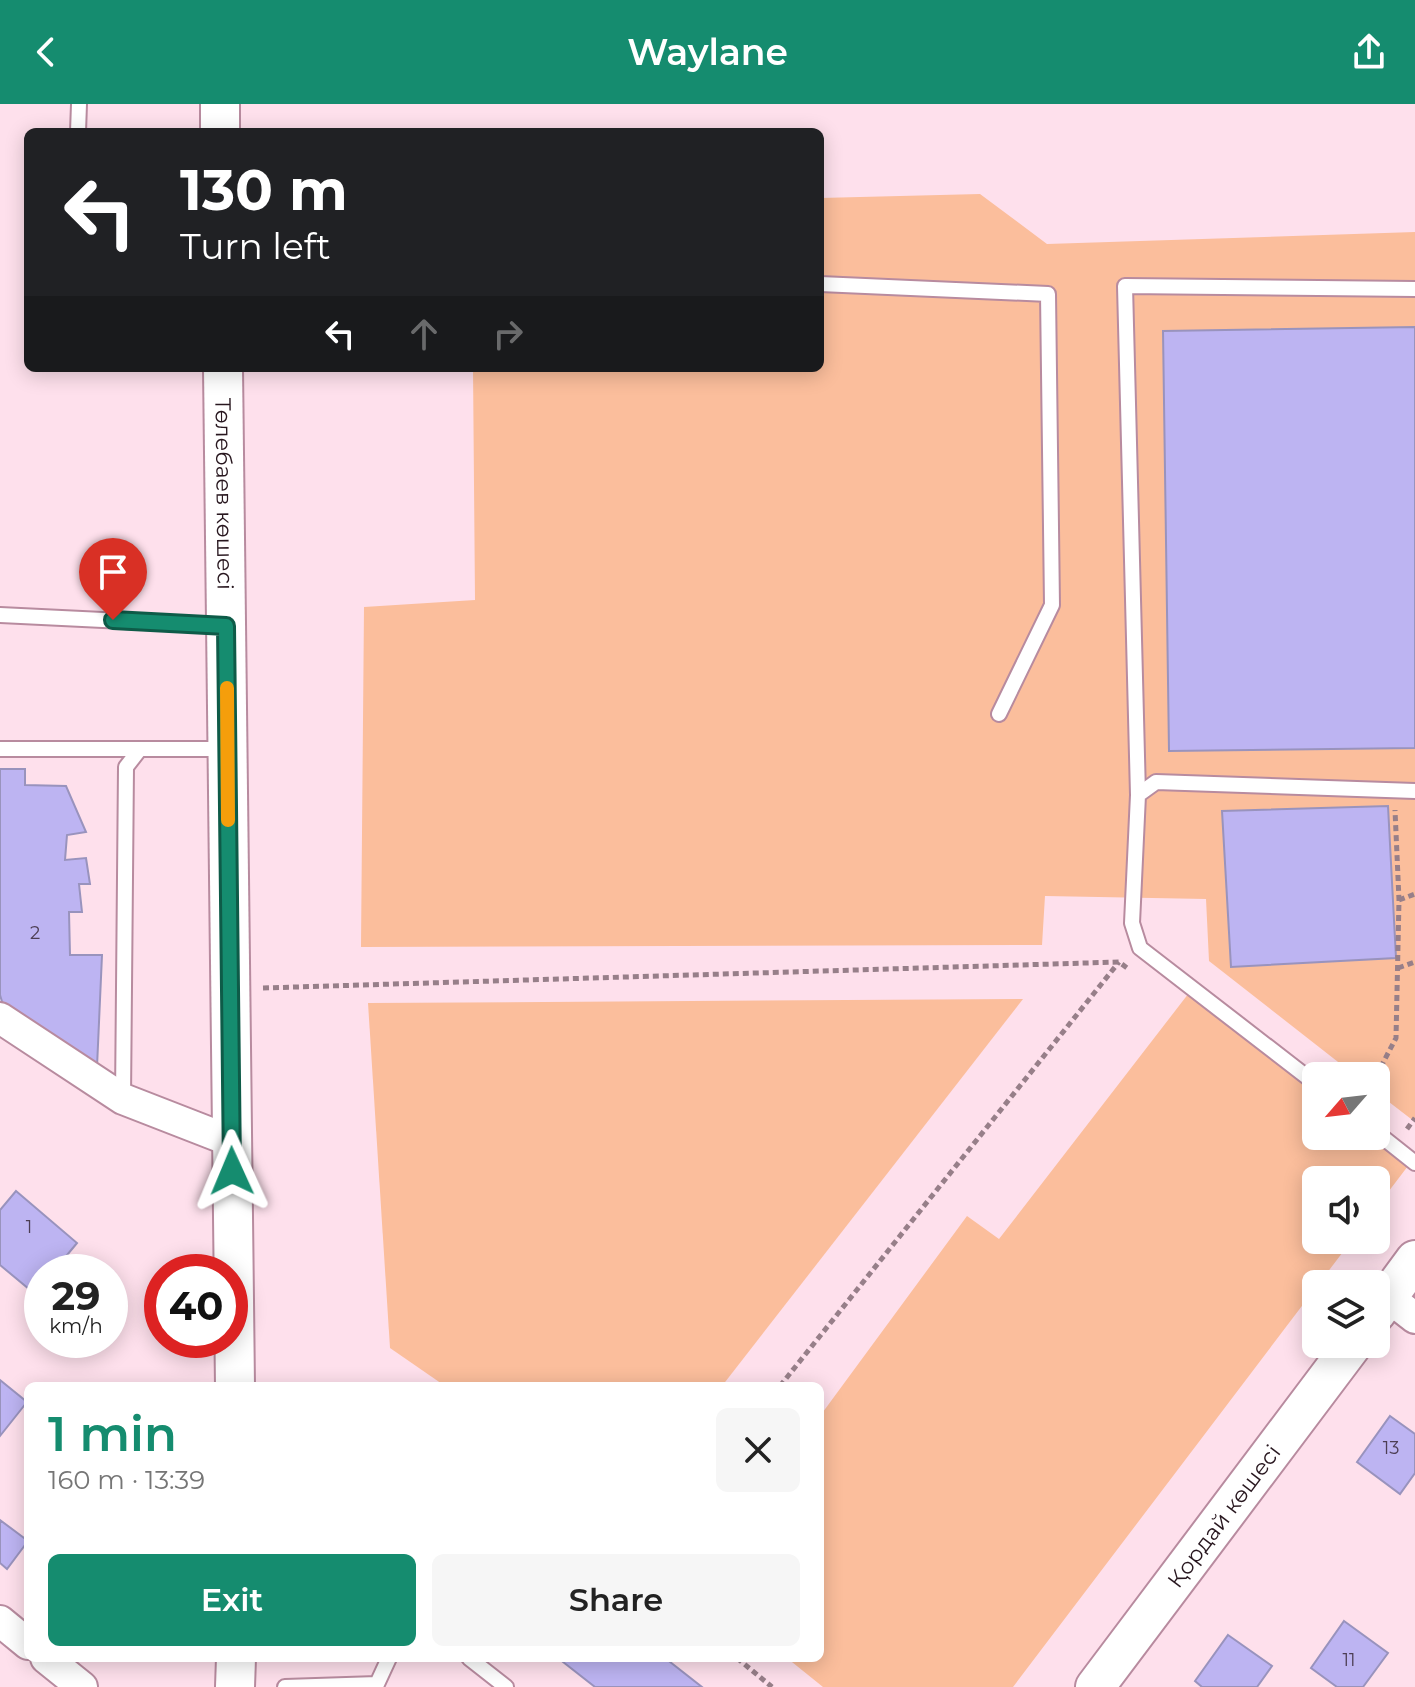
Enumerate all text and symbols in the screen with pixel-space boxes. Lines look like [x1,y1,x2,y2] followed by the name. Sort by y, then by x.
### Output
[24,30,68,74] icon: back
[627,30,788,74] text: Waylane
[1347,30,1391,74] icon: share
[180,156,348,224] text: 130 m
[48,160,152,264] icon: left
[180,224,331,268] text: Turn left
[318,312,362,356] icon: left
[402,312,446,356] icon: ahead
[486,312,530,356] icon: right
[209,398,239,590] street label: Төлебаев көшесі
[79,538,147,620] pin
[91,550,135,594] icon: arrive
[30,922,40,944] house number: 2
[1302,1062,1390,1150] north arrow
[1302,1062,1390,1358] map controls
[190,1129,274,1213] position arrow
[1302,1166,1390,1254] button: sound
[26,1216,32,1238] house number: 1
[144,1254,248,1358] speed limit sign: 40
[1302,1270,1390,1358] button: layers
[51,1271,101,1320] text: 29
[49,1314,103,1338] text: km/h
[48,1405,177,1463] text: 1 min
[716,1408,800,1492] button: close
[1383,1437,1399,1459] house number: 13
[1162,1440,1286,1593] street label: Қордай көшесі
[48,1464,205,1496] text: 160 m · 13:39
[48,1554,416,1646] button: Exit
[432,1554,800,1646] button: Share
[1343,1649,1356,1671] house number: 11

